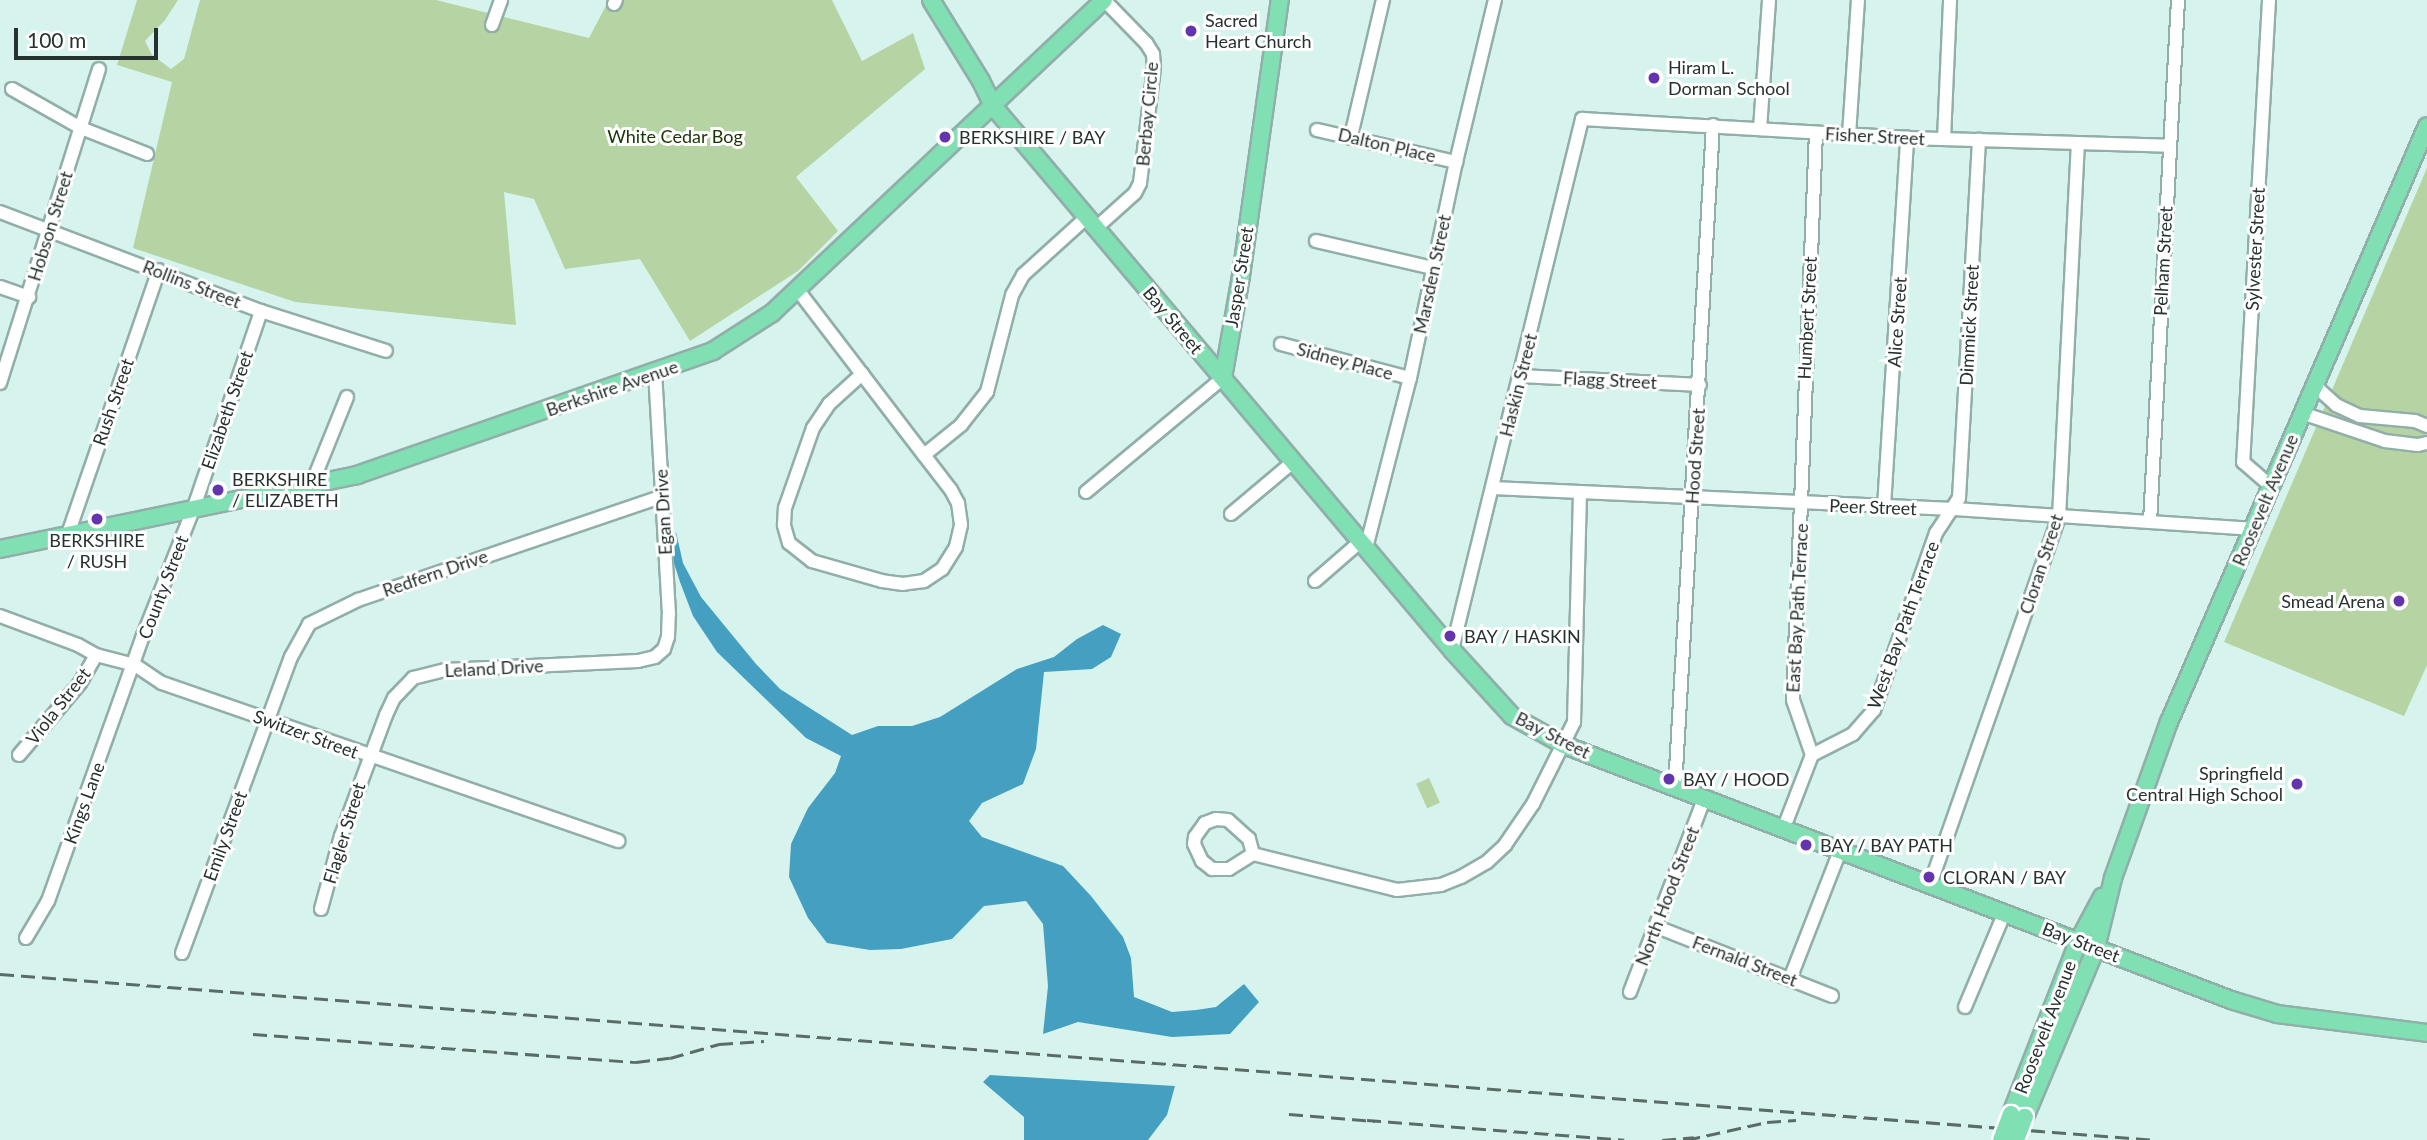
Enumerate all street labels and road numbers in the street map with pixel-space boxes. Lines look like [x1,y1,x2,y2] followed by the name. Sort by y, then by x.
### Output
[1132,61,1162,167] street label: Berbay Circle
[1336,123,1438,167] street label: Dalton Place
[1824,123,1926,149] street label: Fisher Street
[23,168,77,284] street label: Hobson Street
[2241,187,2269,311] street label: Sylvester Street
[2149,206,2177,316] street label: Pelham Street
[1409,212,1455,336] street label: Marsden Street
[1220,225,1258,329] street label: Jasper Street
[140,255,244,313] street label: Rollins Street
[1793,256,1821,380] street label: Humbert Street
[1955,264,1983,386] street label: Dimmick Street
[1883,276,1911,368] street label: Alice Street
[1139,282,1207,358] street label: Bay Street
[1495,331,1541,439] street label: Haskin Street
[1294,338,1396,384] street label: Sidney Place
[197,348,257,472] street label: Elizabeth Street
[543,355,681,421] street label: Berkshire Avenue
[88,356,138,448] street label: Rush Street
[1563,367,1657,393] street label: Flagg Street
[1681,407,1709,505] street label: Hood Street
[2227,431,2303,569] street label: Roosevelt Avenue
[650,468,676,556] street label: Egan Drive
[1829,495,1917,519] street label: Peer Street
[2015,511,2067,617] street label: Cloran Street
[1782,522,1812,694] street label: East Bay Path Terrace
[133,532,193,642] street label: County Street
[1862,538,1944,712] street label: West Bay Path Terrace
[380,545,490,601] street label: Redfern Drive
[444,655,544,681] street label: Leland Drive
[21,663,95,749] street label: Viola Street
[250,705,362,763] street label: Switzer Street
[1512,707,1594,763] street label: Bay Street
[59,759,109,847] street label: Kings Lane
[318,780,370,886] street label: Flagler Street
[199,788,251,884] street label: Emily Street
[1631,823,1703,969] street label: North Hood Street
[2039,917,2123,967] street label: Bay Street
[1689,931,1801,991] street label: Fernald Street
[2010,957,2080,1097] street label: Roosevelt Avenue

